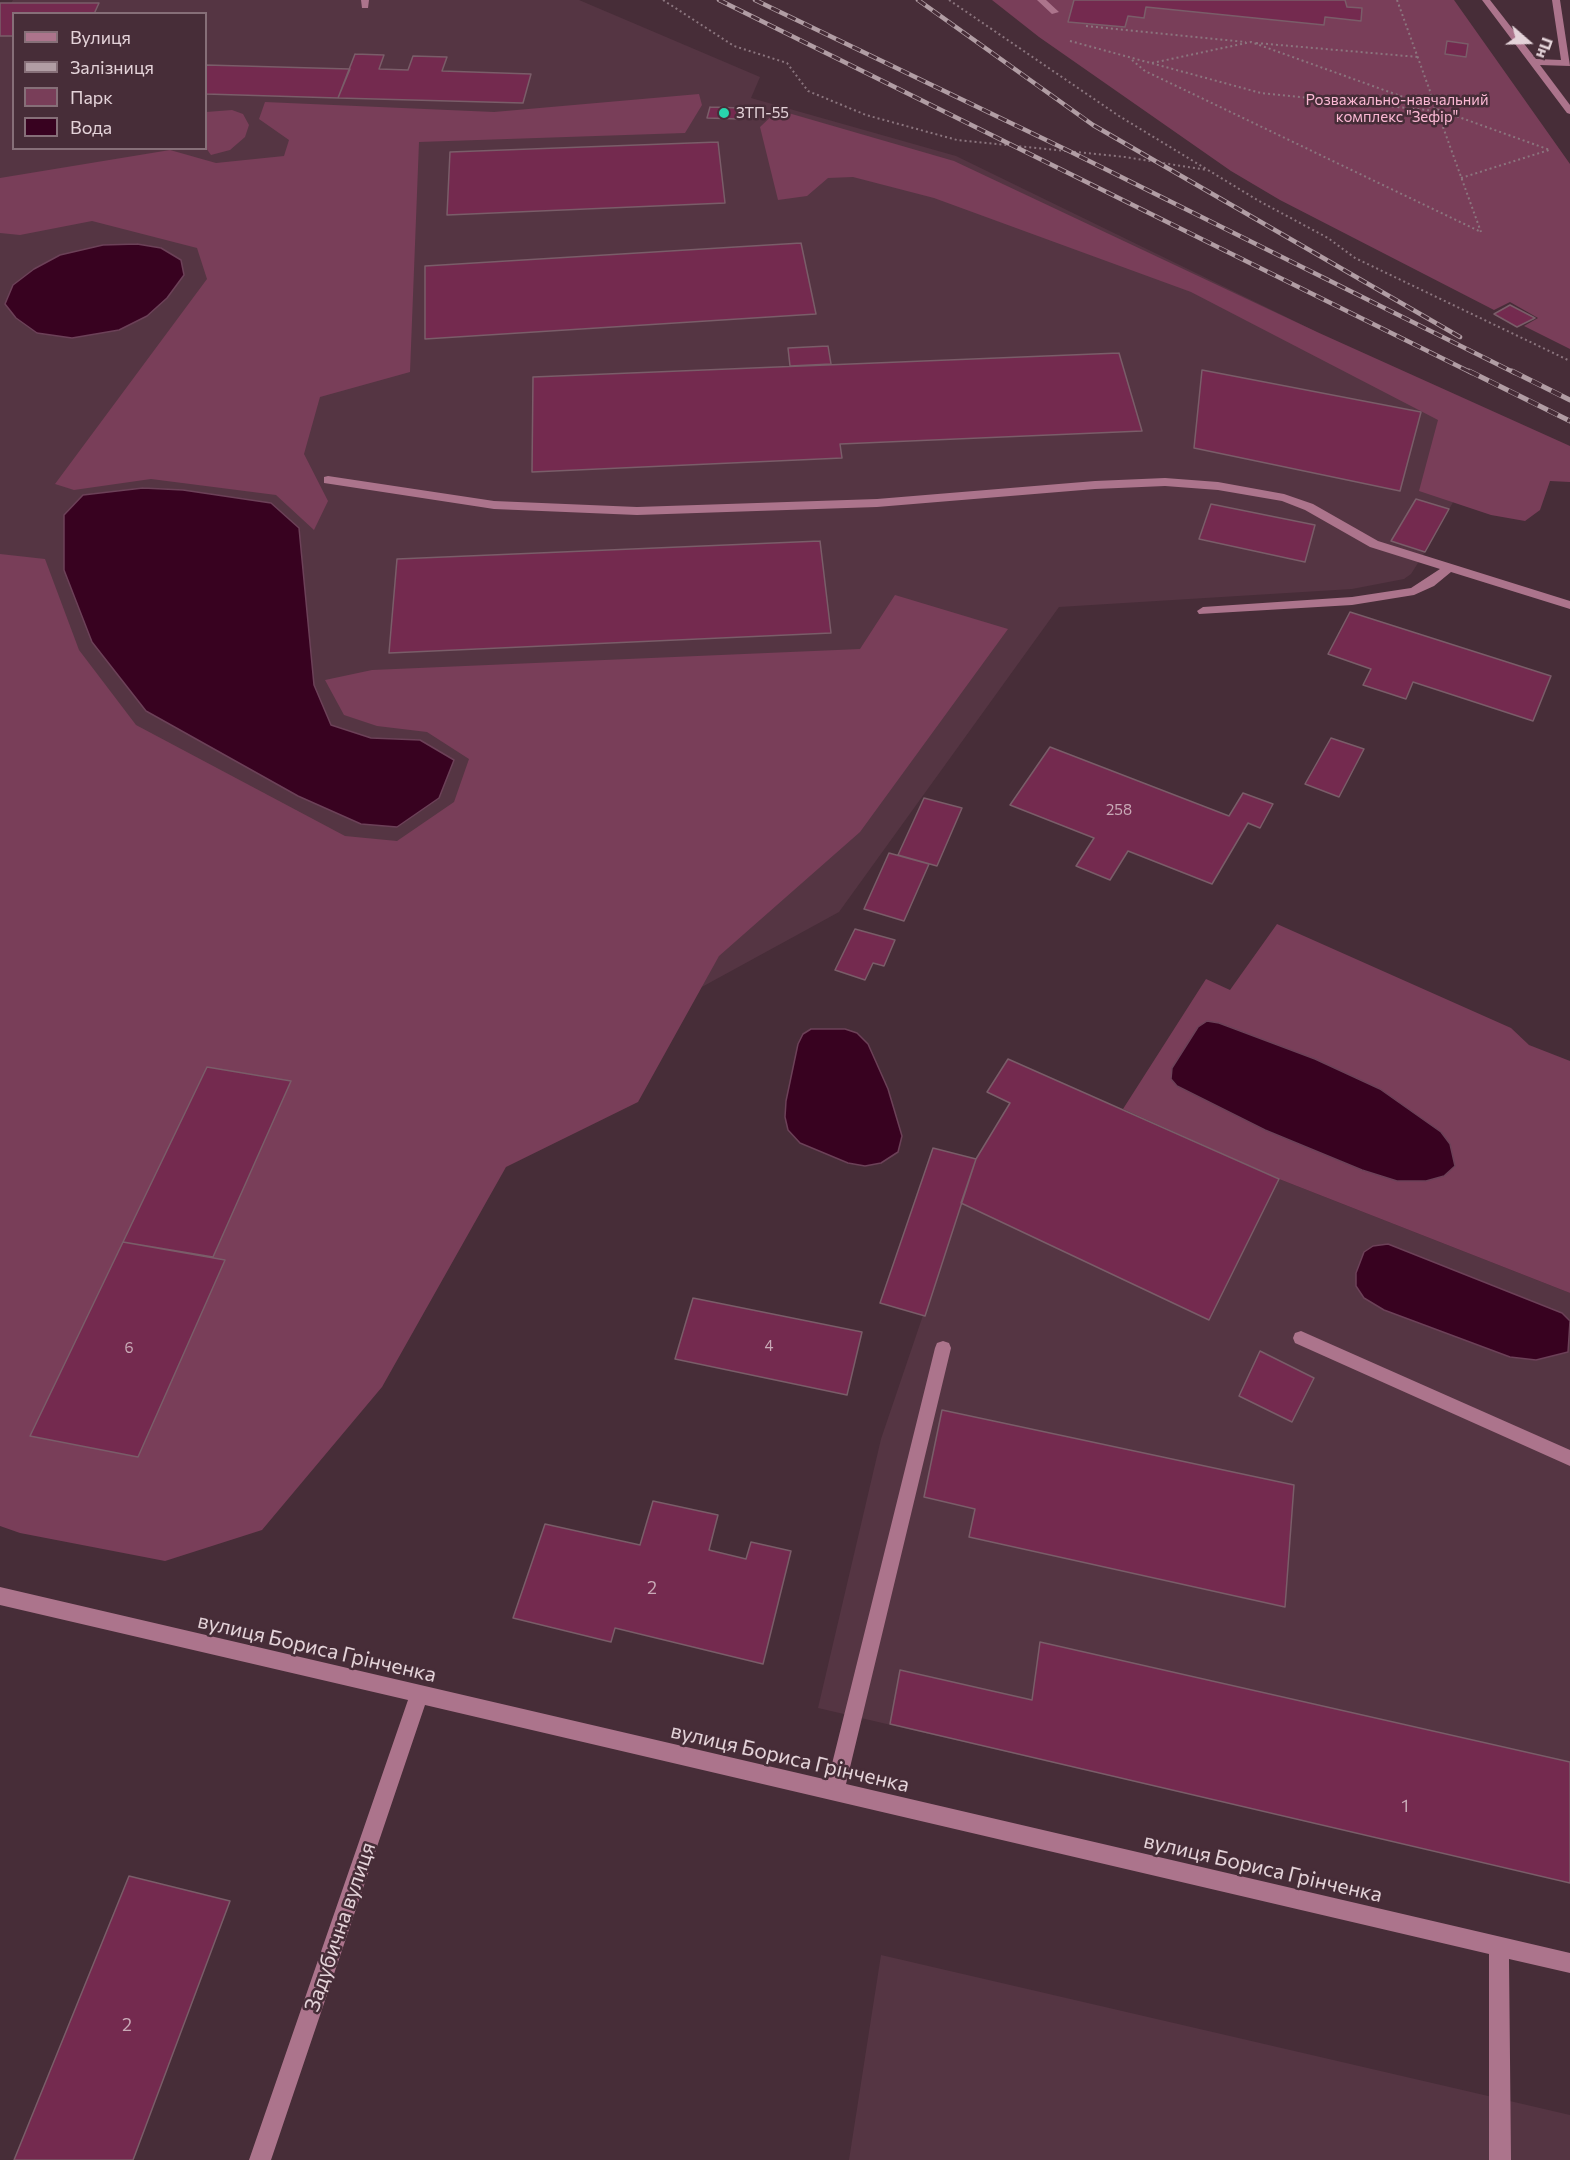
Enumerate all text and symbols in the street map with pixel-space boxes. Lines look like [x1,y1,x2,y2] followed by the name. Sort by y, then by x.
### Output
[12,12,207,150] legend
[1498,12,1558,72] north arrow
[70,26,131,48] text: Вулиця
[1533,35,1558,62] text: Пн
[70,56,154,78] text: Залізниця
[70,86,113,108] text: Парк
[1305,91,1489,126] park label: Розважально-навчальний комплекс "Зефір"
[736,104,789,122] place label: ЗТП-55
[717,106,731,120] marker: ЗТП-55
[70,116,112,138] text: Вода
[1106,801,1132,819] house number: 258
[765,1337,773,1355] house number: 4
[124,1339,134,1357] house number: 6
[647,1577,657,1599] house number: 2
[195,1608,439,1688] street label: вулиця Бориса Грінченка
[668,1718,912,1798] street label: вулиця Бориса Грінченка
[1401,1795,1409,1817] house number: 1
[1141,1828,1385,1908] street label: вулиця Бориса Грінченка
[299,1839,381,2015] street label: Задубична вулиця
[122,2014,132,2036] house number: 2

